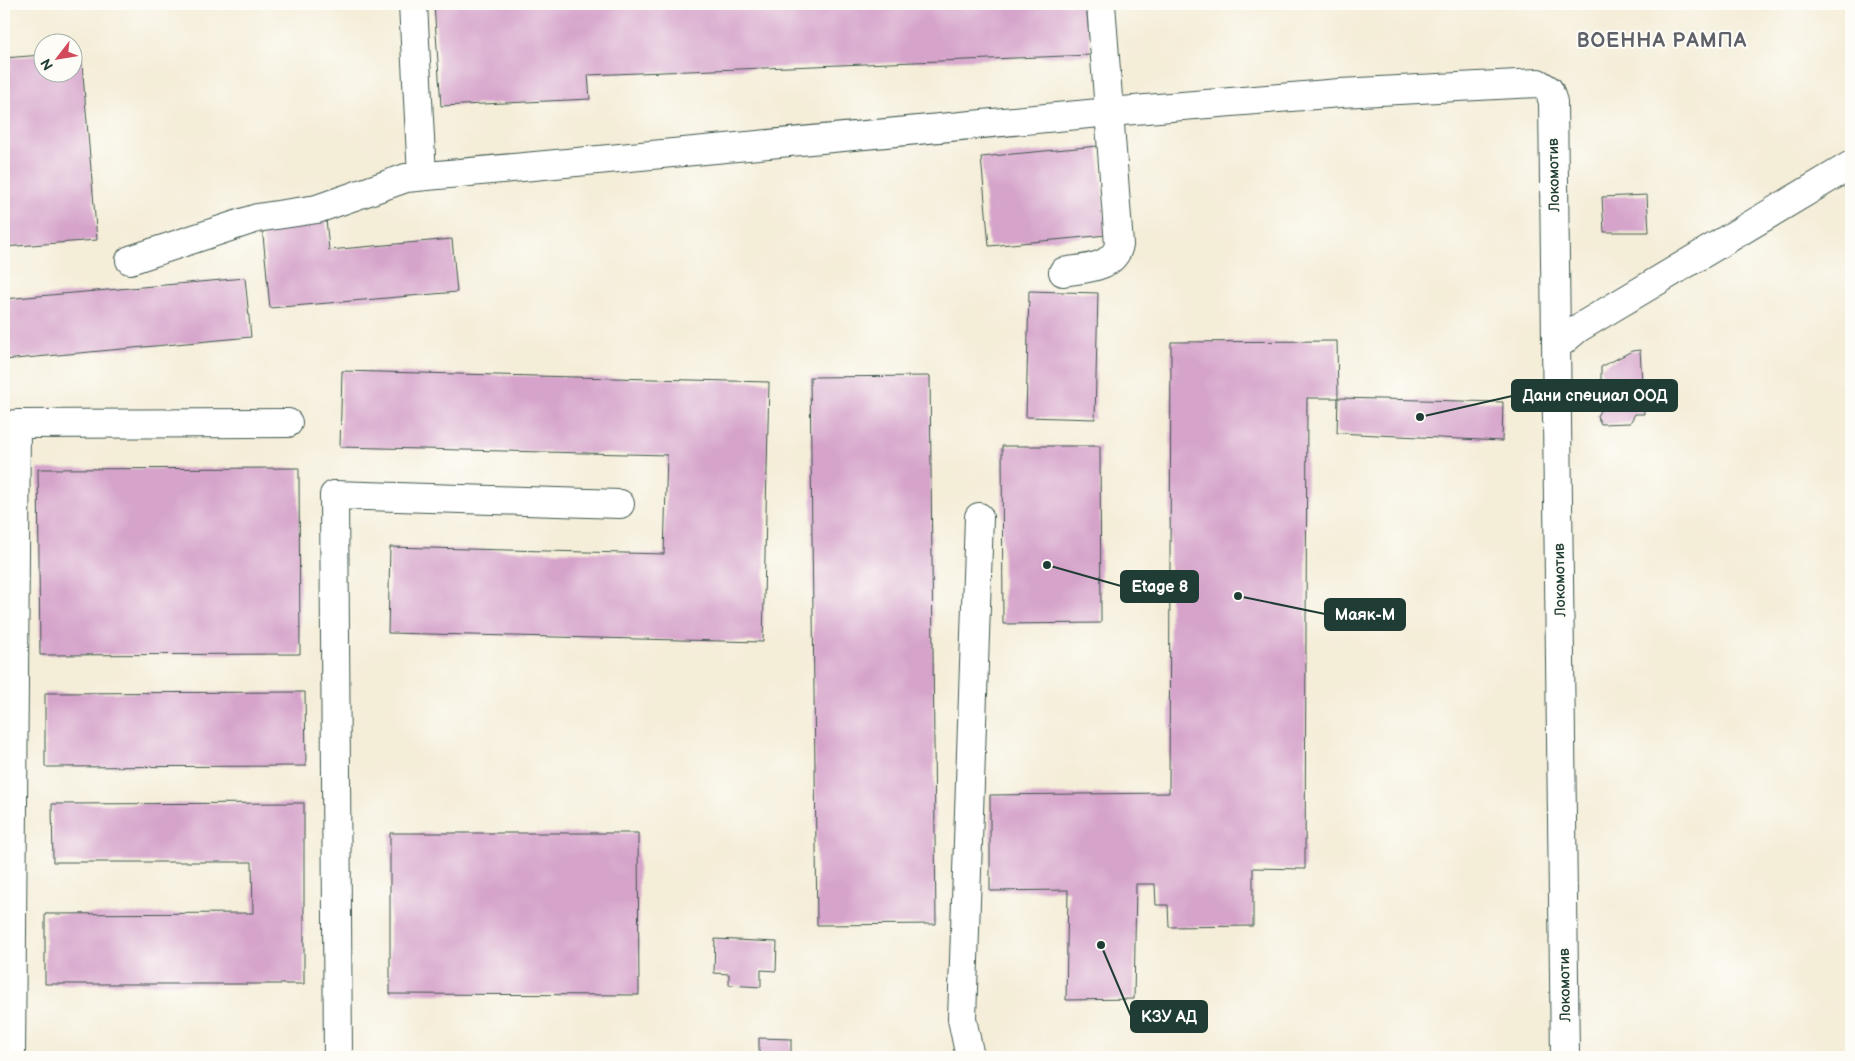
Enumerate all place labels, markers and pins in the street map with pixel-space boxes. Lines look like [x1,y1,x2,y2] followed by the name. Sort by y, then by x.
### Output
[1512,380,1677,411] callout: Дани специал ООД
[1121,571,1198,602] callout: Etage 8
[1325,599,1405,630] callout: Маяк-М
[1131,1001,1207,1032] callout: КЗУ АД

